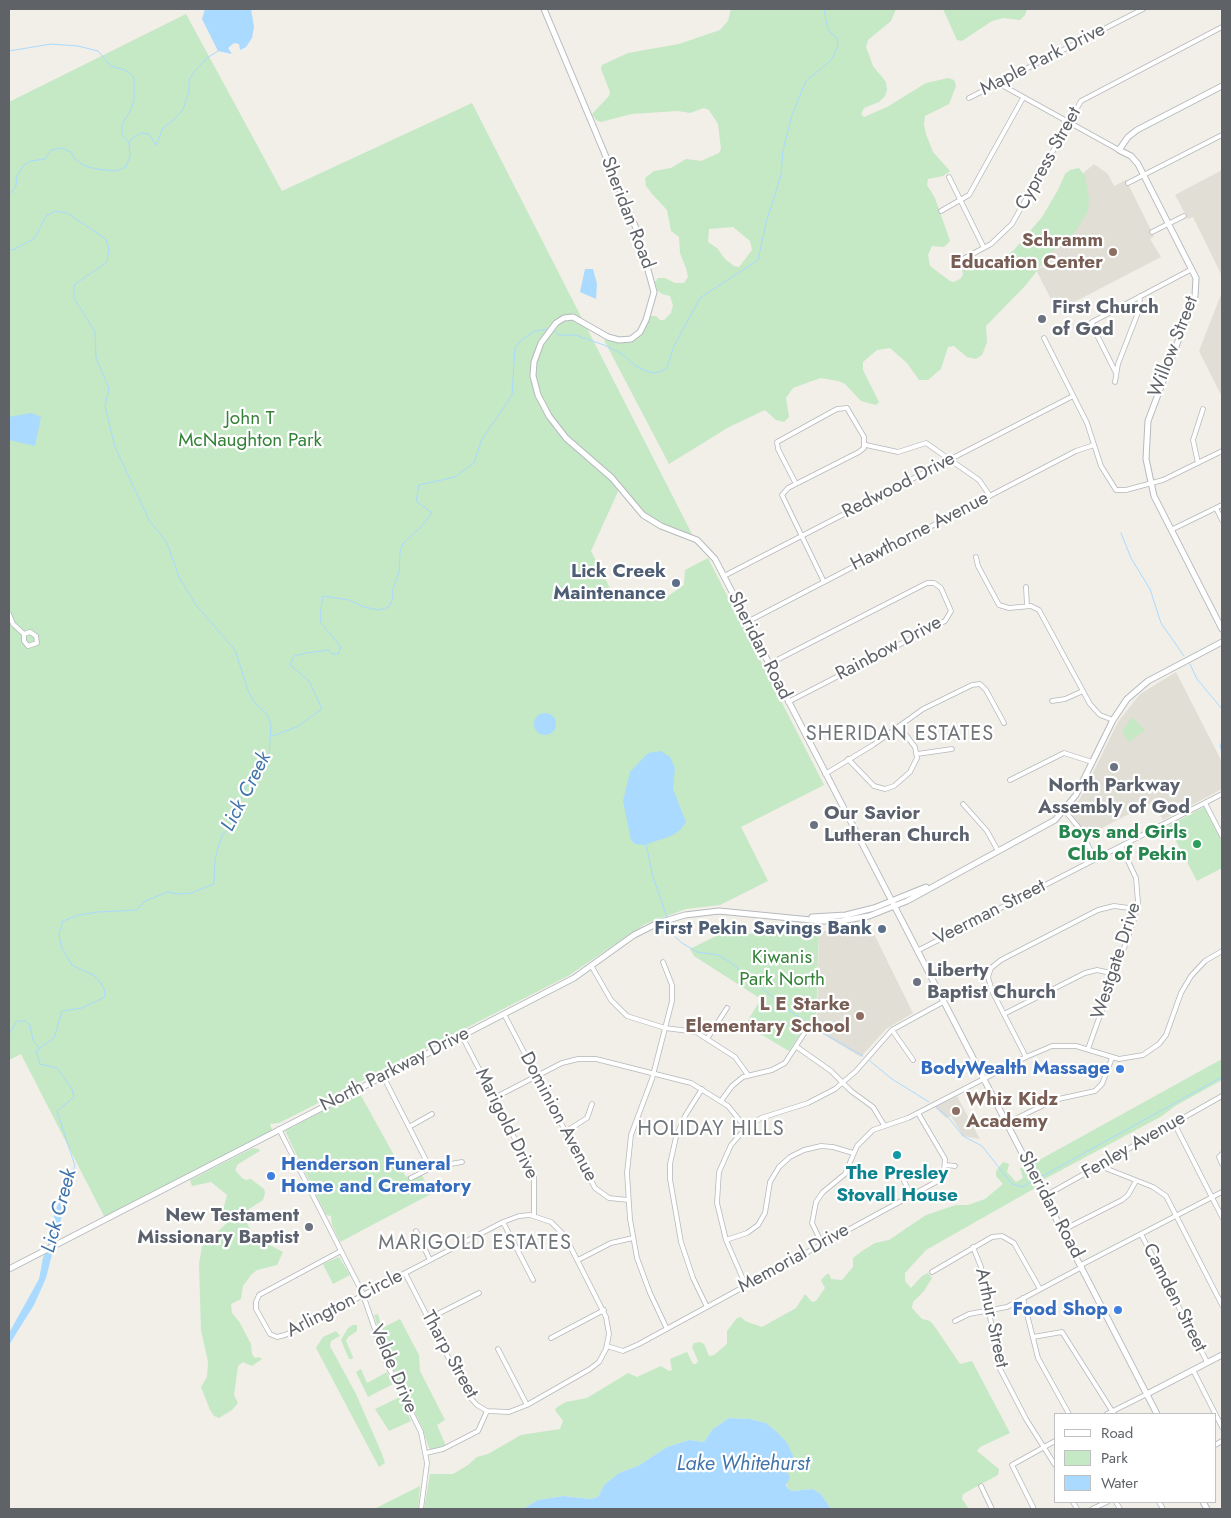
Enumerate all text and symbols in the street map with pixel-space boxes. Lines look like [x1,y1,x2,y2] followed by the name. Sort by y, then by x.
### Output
[977,19,1109,101] street label: Maple Park Drive
[1011,103,1087,215] street label: Cypress Street
[595,154,659,272] street label: Sheridan Road
[950,230,1103,274] place label: Schramm Education Center
[1107,246,1119,258] marker: Schramm Education Center
[1144,293,1204,401] street label: Willow Street
[1052,297,1159,341] place label: First Church of God
[1036,313,1048,325] marker: First Church of God
[178,408,322,452] park label: John T McNaughton Park
[839,448,959,524] street label: Redwood Drive
[847,487,993,577] street label: Hawthorne Avenue
[553,561,666,605] place label: Lick Creek Maintenance
[670,577,682,589] marker: Lick Creek Maintenance
[722,588,796,704] street label: Sheridan Road
[832,612,946,686] street label: Rainbow Drive
[804,723,996,747] district label: SHERIDAN ESTATES
[217,748,277,836] water label: Lick Creek
[1108,761,1120,773] marker: North Parkway Assembly of God
[1038,775,1190,819] place label: North Parkway Assembly of God
[824,803,970,847] place label: Our Savior Lutheran Church
[808,819,820,831] marker: Our Savior Lutheran Church
[1058,822,1187,866] place label: Boys and Girls Club of Pekin
[1191,838,1203,850] marker: Boys and Girls Club of Pekin
[930,875,1050,951] street label: Veerman Street
[1087,900,1147,1022] street label: Westgate Drive
[654,918,872,940] place label: First Pekin Savings Bank
[876,923,888,935] marker: First Pekin Savings Bank
[739,947,825,991] park label: Kiwanis Park North
[927,960,1056,1004] place label: Liberty Baptist Church
[911,976,923,988] marker: Liberty Baptist Church
[685,994,850,1038] place label: L E Starke Elementary School
[854,1010,866,1022] marker: L E Starke Elementary School
[317,1023,473,1117] street label: North Parkway Drive
[514,1048,602,1186] street label: Dominion Avenue
[920,1058,1110,1080] place label: BodyWealth Massage
[1114,1063,1126,1075] marker: BodyWealth Massage
[469,1065,543,1183] street label: Marigold Drive
[966,1089,1058,1133] place label: Whiz Kidz Academy
[950,1105,962,1117] marker: Whiz Kidz Academy
[1078,1107,1190,1185] street label: Fenley Avenue
[636,1118,786,1142] district label: HOLIDAY HILLS
[1012,1147,1088,1263] street label: Sheridan Road
[891,1149,903,1161] marker: The Presley Stovall House
[281,1154,471,1198] place label: Henderson Funeral Home and Crematory
[836,1163,958,1207] place label: The Presley Stovall House
[37,1166,83,1256] water label: Lick Creek
[265,1170,277,1182] marker: Henderson Funeral Home and Crematory
[137,1205,299,1249] place label: New Testament Missionary Baptist
[735,1219,853,1299] street label: Memorial Drive
[303,1221,315,1233] marker: New Testament Missionary Baptist
[376,1232,574,1256] district label: MARIGOLD ESTATES
[1137,1240,1211,1356] street label: Camden Street
[283,1265,407,1343] street label: Arlington Circle
[969,1266,1013,1370] street label: Arthur Street
[1013,1299,1108,1321] place label: Food Shop
[1112,1304,1124,1316] marker: Food Shop
[416,1307,482,1403] street label: Tharp Street
[364,1321,422,1417] street label: Velde Drive
[1054,1413,1216,1503] legend
[1101,1422,1133,1444] text: Road
[1101,1447,1128,1469] text: Park
[677,1453,809,1477] water label: Lake Whitehurst
[1101,1472,1138,1494] text: Water

